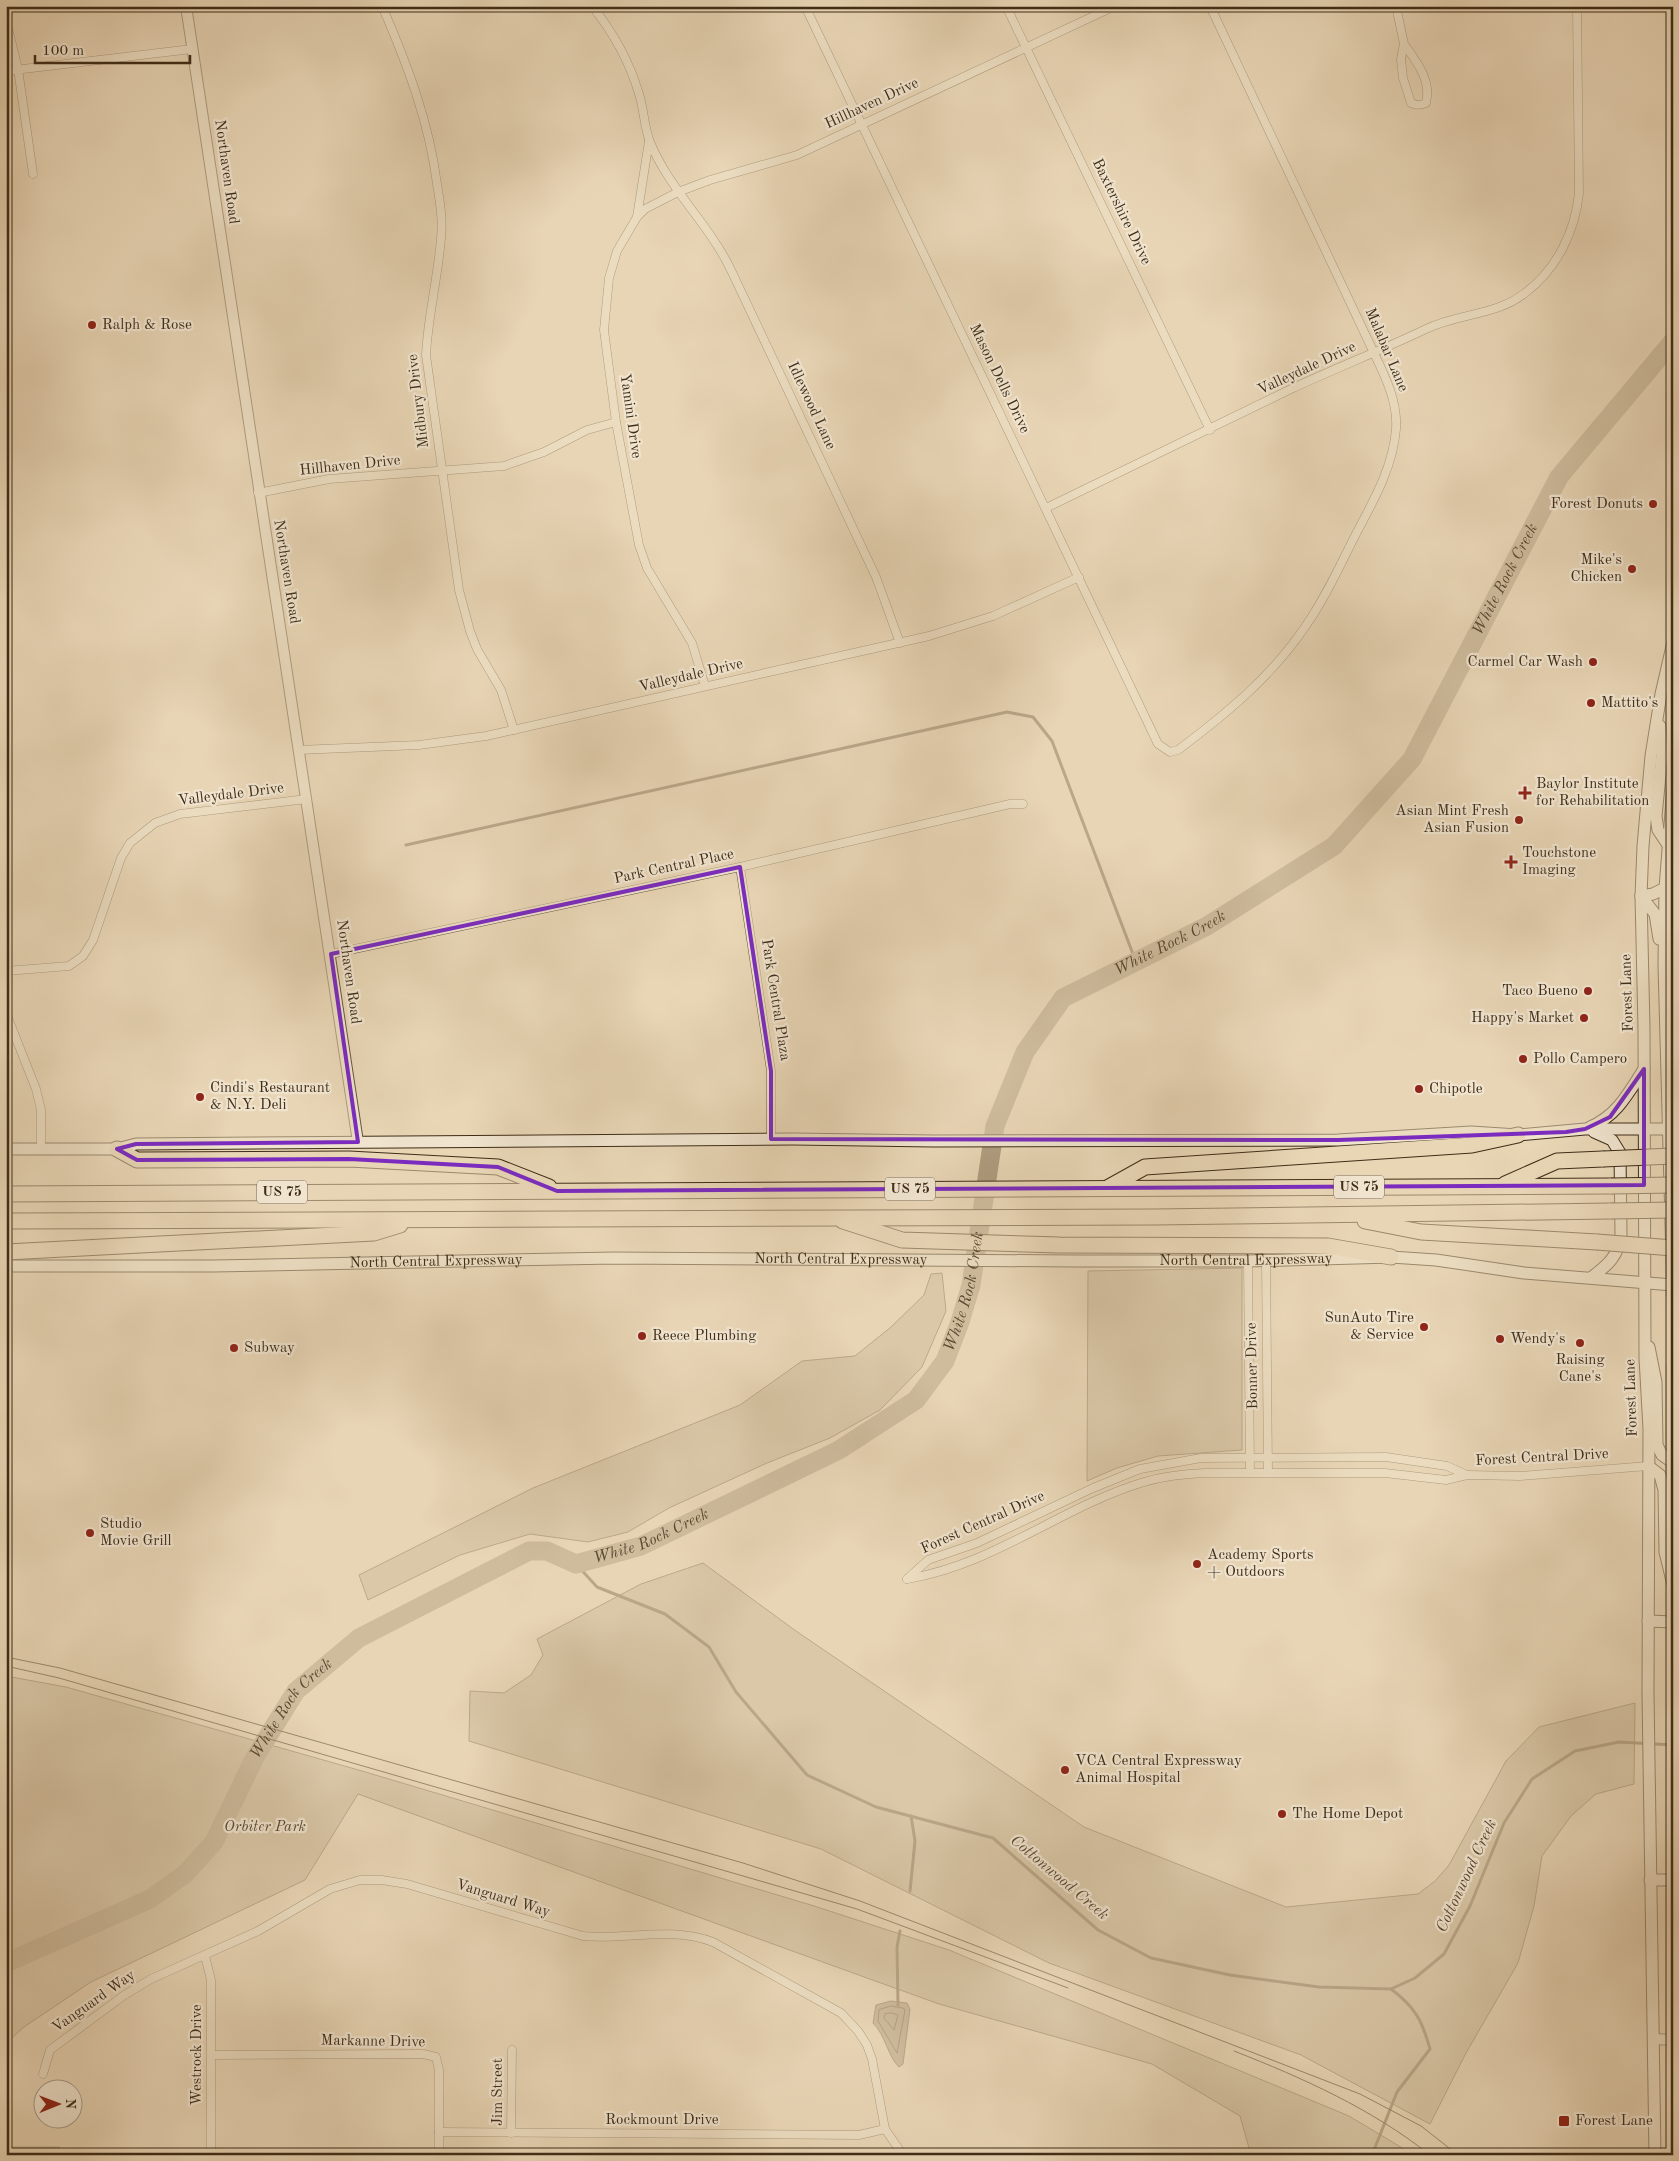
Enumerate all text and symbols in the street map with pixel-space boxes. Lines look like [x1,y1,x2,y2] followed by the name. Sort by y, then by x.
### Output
[35,32,190,64] scale bar
[42,44,84,59] text: 100 m
[823,76,921,132] street label: Hillhaven Drive
[211,119,241,225] street label: Northaven Road
[1089,157,1153,267] street label: Baxtershire Drive
[1362,306,1410,394] street label: Malabar Lane
[102,318,192,333] place label: Ralph & Rose
[86,319,98,331] marker: Ralph & Rose
[966,322,1032,436] street label: Mason Dells Drive
[1256,340,1358,398] street label: Valleydale Drive
[406,353,432,449] street label: Midbury Drive
[784,360,838,452] street label: Idlewood Lane
[617,373,643,460] street label: Yamini Drive
[299,453,401,479] street label: Hillhaven Drive
[1550,497,1643,512] place label: Forest Donuts
[1647,498,1659,510] marker: Forest Donuts
[270,519,302,625] street label: Northaven Road
[1470,521,1541,638] water label: White Rock Creek
[1570,553,1622,585] place label: Mike's Chicken
[1626,563,1638,575] marker: Mike's Chicken
[1468,655,1583,670] place label: Carmel Car Wash
[1587,656,1599,668] marker: Carmel Car Wash
[637,657,745,695] street label: Valleydale Drive
[1601,696,1658,711] place label: Mattito's
[1585,697,1597,709] marker: Mattito's
[1536,777,1649,809] place label: Baylor Institute for Rehabilitation
[177,781,285,809] street label: Valleydale Drive
[1518,786,1532,800] marker: Baylor Institute for Rehabilitation
[1395,804,1509,836] place label: Asian Mint Fresh Asian Fusion
[1513,814,1525,826] marker: Asian Mint Fresh Asian Fusion
[1522,846,1596,878] place label: Touchstone Imaging
[613,847,735,887] street label: Park Central Place
[1504,855,1518,869] marker: Touchstone Imaging
[1112,908,1229,979] water label: White Rock Creek
[333,919,363,1025] street label: Northaven Road
[758,938,792,1062] street label: Park Central Plaza
[1619,954,1637,1032] street label: Forest Lane
[1502,984,1578,999] place label: Taco Bueno
[1582,985,1594,997] marker: Taco Bueno
[1471,1011,1574,1026] place label: Happy's Market
[1578,1012,1590,1024] marker: Happy's Market
[1533,1052,1627,1067] place label: Pollo Campero
[1517,1053,1529,1065] marker: Pollo Campero
[210,1081,330,1113] place label: Cindi's Restaurant & N.Y. Deli
[1429,1082,1483,1097] place label: Chipotle
[1413,1083,1425,1095] marker: Chipotle
[194,1091,206,1103] marker: Cindi's Restaurant & N.Y. Deli
[1334,1176,1384,1198] road number: US 75
[885,1178,935,1200] road number: US 75
[257,1180,307,1204] road number: US 75
[941,1231,987,1354] water label: White Rock Creek
[754,1251,928,1268] street label: North Central Expressway
[1159,1251,1333,1269] street label: North Central Expressway
[349,1252,523,1271] street label: North Central Expressway
[1324,1311,1414,1343] place label: SunAuto Tire & Service
[1418,1321,1430,1333] marker: SunAuto Tire & Service
[1245,1322,1261,1410] street label: Bonner Drive
[652,1329,756,1344] place label: Reece Plumbing
[636,1330,648,1342] marker: Reece Plumbing
[1510,1332,1565,1347] place label: Wendy's
[1494,1333,1506,1345] marker: Wendy's
[1574,1337,1586,1349] marker: Raising Cane's
[244,1341,295,1356] place label: Subway
[228,1342,240,1354] marker: Subway
[1556,1353,1604,1385] place label: Raising Cane's
[1623,1359,1641,1437] street label: Forest Lane
[1475,1447,1609,1469] street label: Forest Central Drive
[919,1489,1047,1557] street label: Forest Central Drive
[591,1506,712,1567] water label: White Rock Creek
[100,1517,172,1549] place label: Studio Movie Grill
[84,1527,96,1539] marker: Studio Movie Grill
[1207,1548,1314,1580] place label: Academy Sports + Outdoors
[1191,1558,1203,1570] marker: Academy Sports + Outdoors
[248,1656,336,1762] water label: White Rock Creek
[1075,1754,1242,1786] place label: VCA Central Expressway Animal Hospital
[1059,1764,1071,1776] marker: VCA Central Expressway Animal Hospital
[1292,1807,1403,1822] place label: The Home Depot
[1276,1808,1288,1820] marker: The Home Depot
[1434,1817,1500,1935] water label: Cottonwood Creek
[224,1820,306,1835] park label: Orbiter Park
[1007,1832,1111,1924] water label: Cottonwood Creek
[454,1878,552,1920] street label: Vanguard Way
[50,1968,138,2036] street label: Vanguard Way
[190,2004,205,2106] street label: Westrock Drive
[321,2034,426,2050] street label: Markanne Drive
[491,2058,506,2126] street label: Jim Street
[32,2078,82,2128] north arrow
[63,2098,77,2110] text: N
[605,2113,719,2128] street label: Rockmount Drive
[1557,2114,1571,2128] marker: Forest Lane
[1575,2114,1653,2129] place label: Forest Lane

